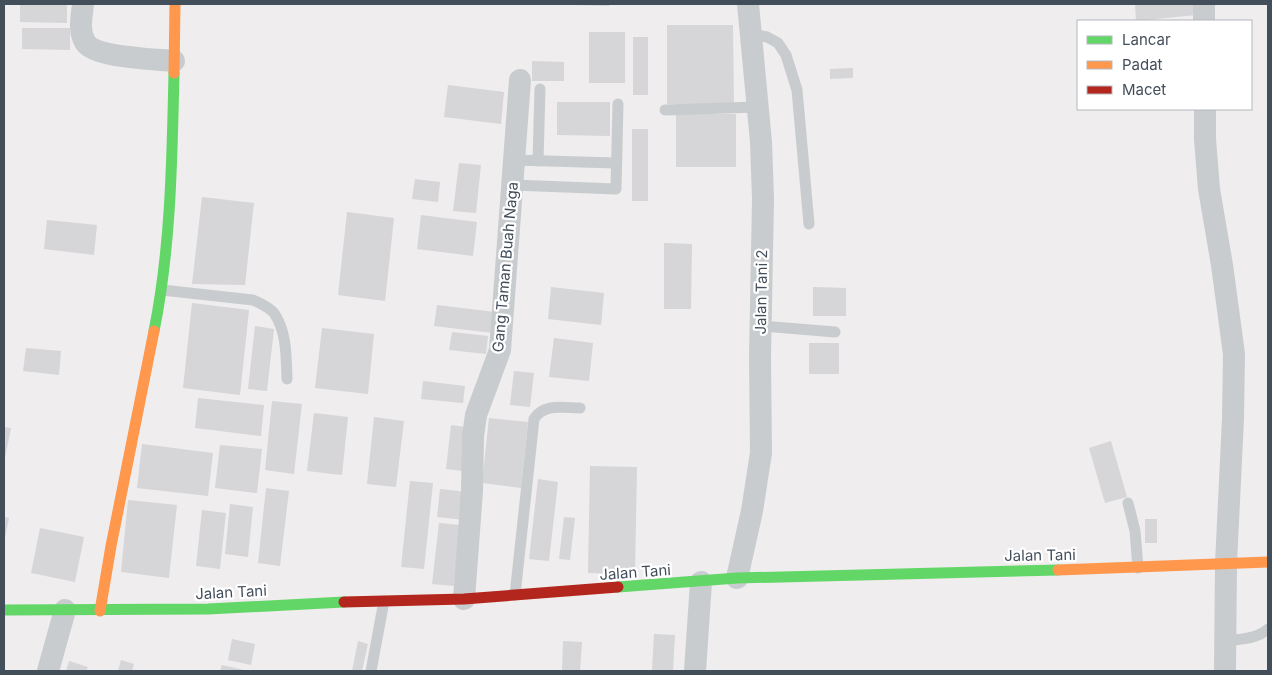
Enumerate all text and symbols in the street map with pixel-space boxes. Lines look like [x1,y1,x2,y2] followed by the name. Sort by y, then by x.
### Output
[1077,20,1252,110] legend
[1122,30,1171,49] text: Lancar
[1122,55,1163,74] text: Padat
[1122,80,1166,99] text: Macet
[488,181,522,353] street label: Gang Taman Buah Naga
[751,249,771,335] street label: Jalan Tani 2
[1004,545,1076,565] street label: Jalan Tani
[599,560,671,584] street label: Jalan Tani
[195,581,267,603] street label: Jalan Tani

